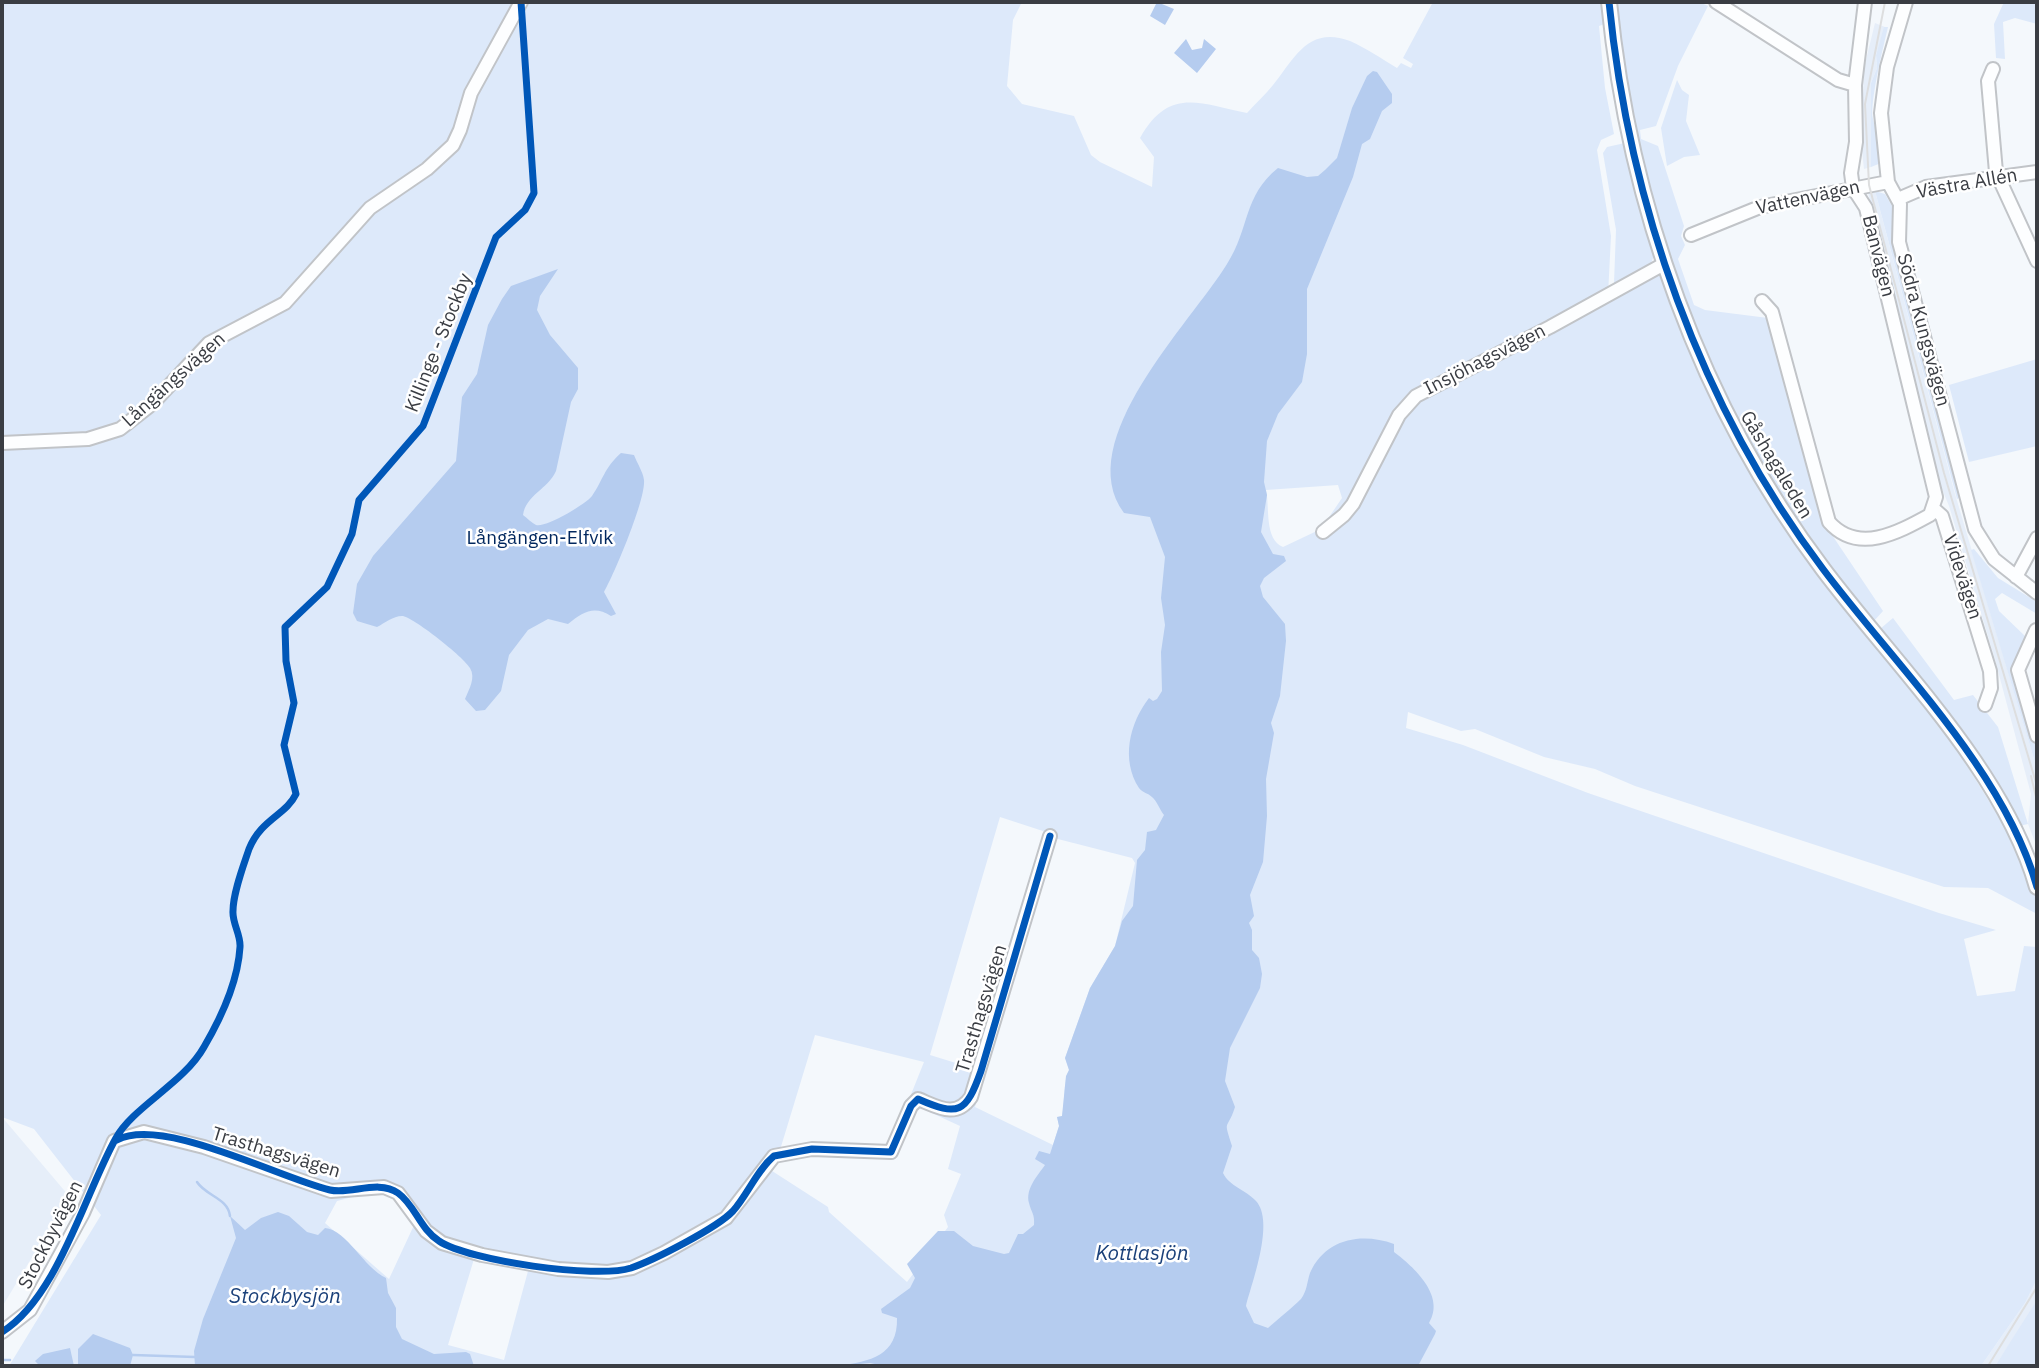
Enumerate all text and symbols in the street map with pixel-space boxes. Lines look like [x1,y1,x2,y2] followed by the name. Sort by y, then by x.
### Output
[1915,164,2019,204] street label: Västra Allén
[1754,176,1862,220] street label: Vattenvägen
[1857,213,1899,299] street label: Banvägen
[1892,251,1954,409] street label: Södra Kungsvägen
[401,270,477,416] street label: Killinge - Stockby
[1420,320,1550,400] street label: Insjöhagsvägen
[118,328,230,432] street label: Långängsvägen
[1735,407,1817,523] street label: Gåshagaleden
[467,528,613,550] park label: Långängen-Elfvik
[1938,532,1986,622] street label: Videvägen
[952,942,1012,1076] street label: Trasthagsvägen
[209,1123,343,1183] street label: Trasthagsvägen
[14,1177,88,1293] street label: Stockbyvägen
[1095,1241,1189,1267] water label: Kottlasjön
[229,1284,341,1310] water label: Stockbysjön

